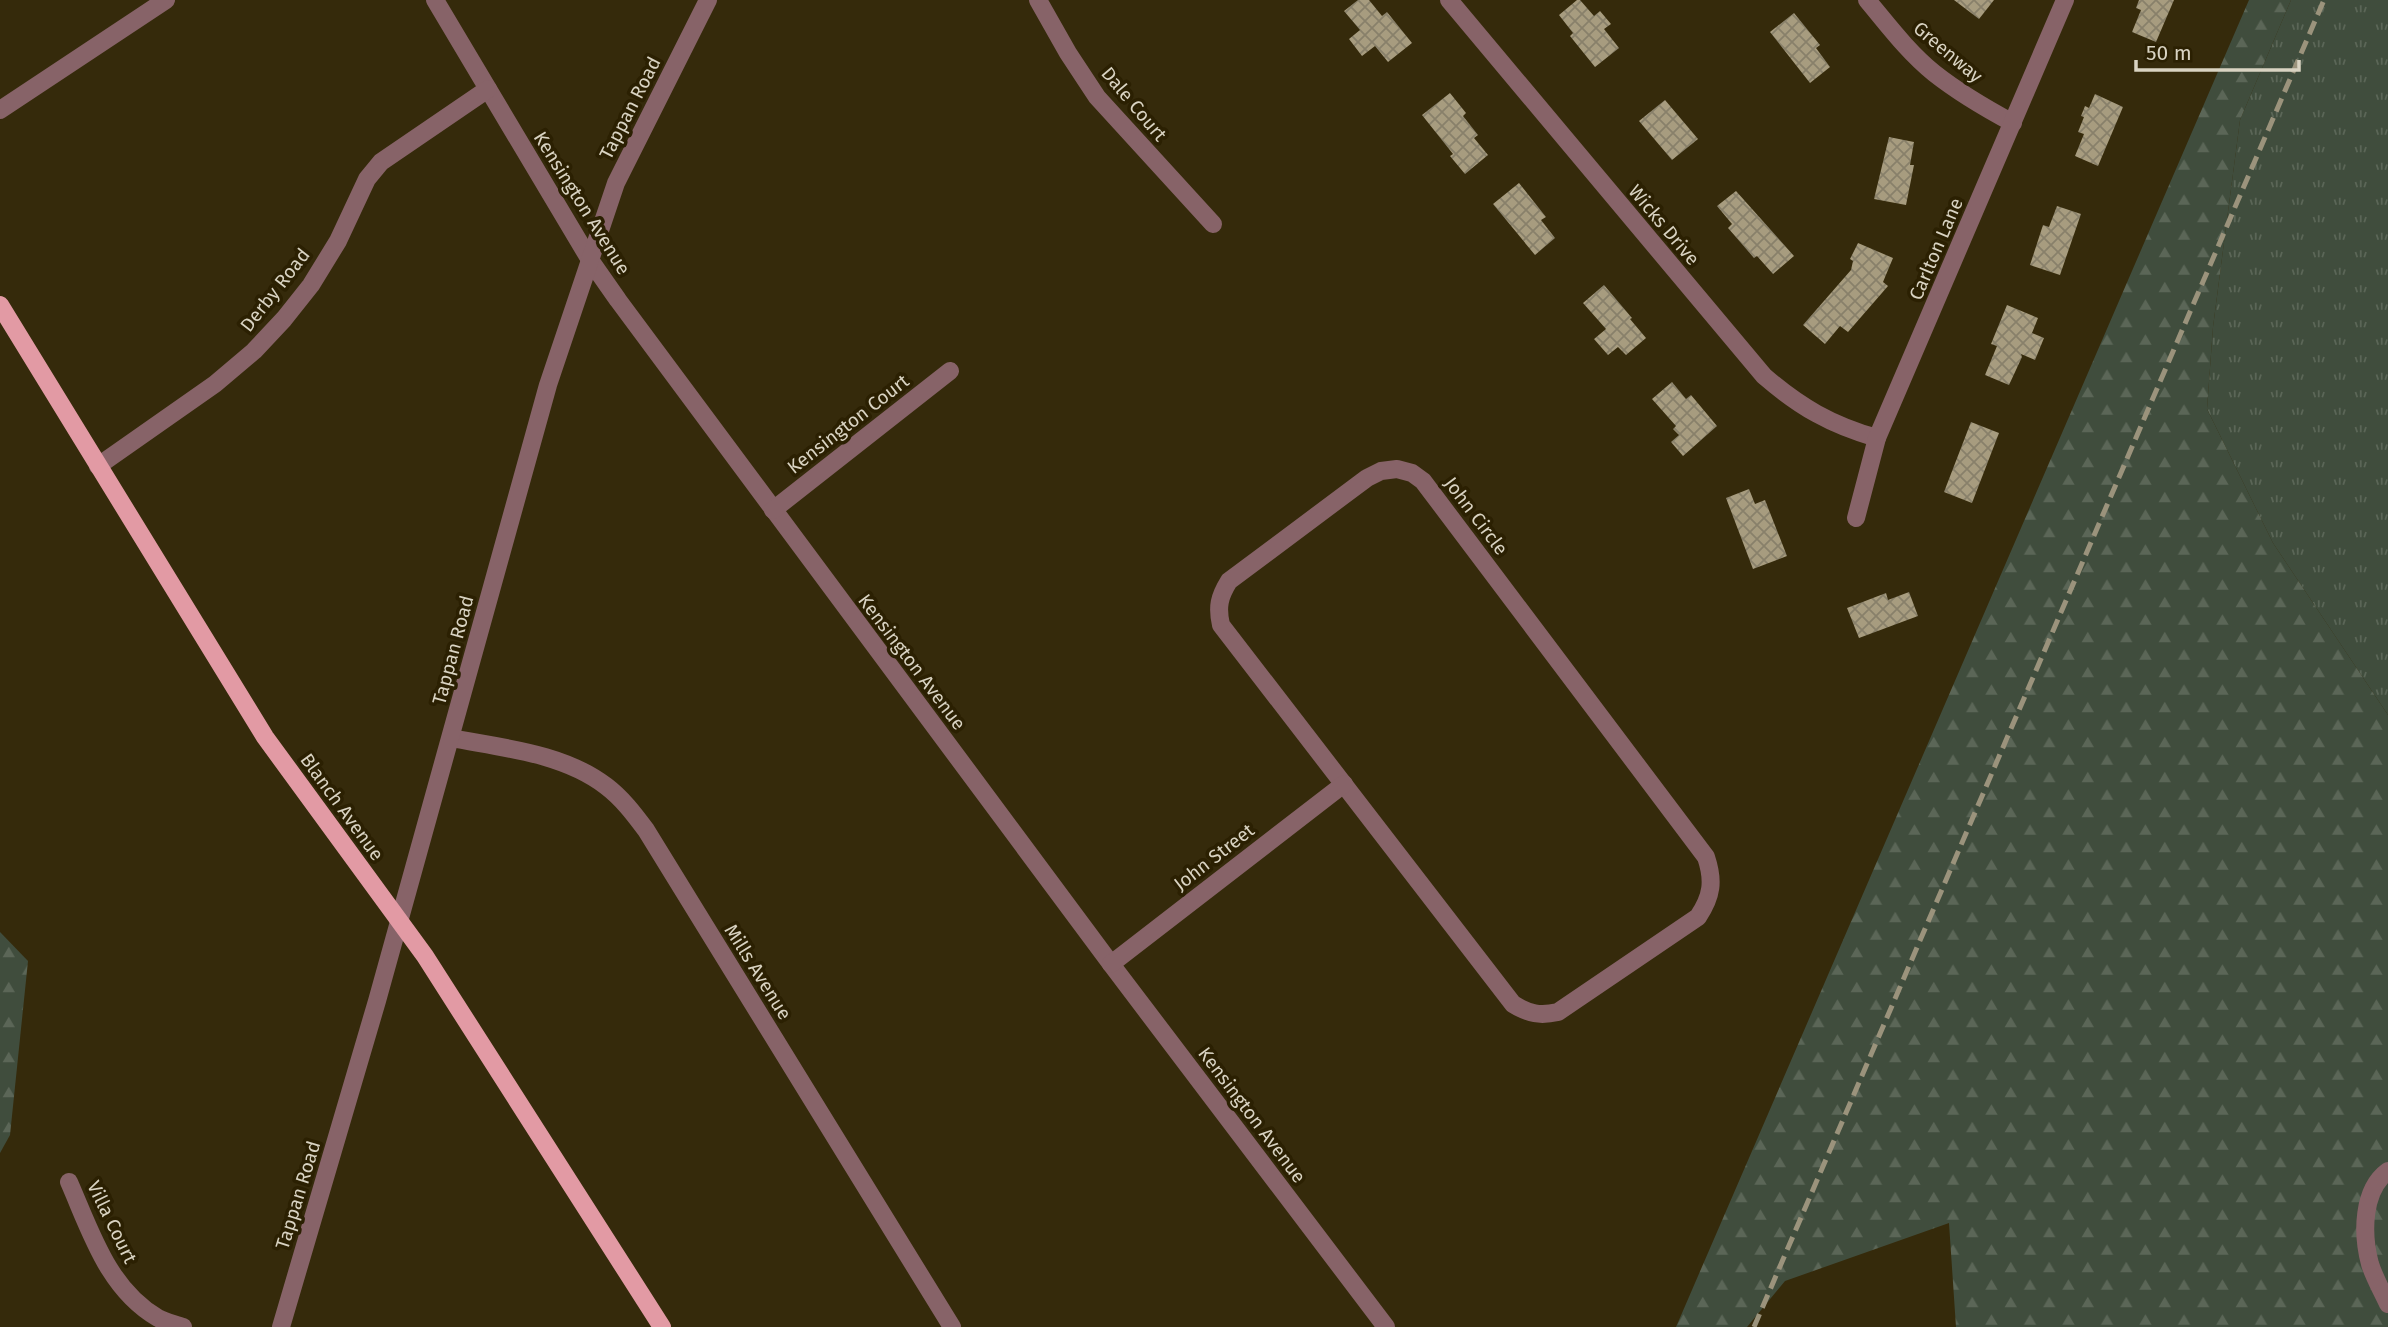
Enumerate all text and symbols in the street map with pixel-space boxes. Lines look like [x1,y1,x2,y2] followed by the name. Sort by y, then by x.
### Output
[1909,16,1988,88] street label: Greenway
[2136,28,2299,72] scale bar
[2146,40,2192,66] text: 50 m
[594,53,666,163] street label: Tappan Road
[1096,62,1172,146] street label: Dale Court
[529,127,635,279] street label: Kensington Avenue
[1624,180,1704,270] street label: Wicks Drive
[1904,195,1968,303] street label: Carlton Lane
[235,244,315,336] street label: Derby Road
[783,369,914,479] street label: Kensington Court
[1439,472,1513,560] street label: John Circle
[853,589,971,735] street label: Kensington Avenue
[427,593,479,707] street label: Tappan Road
[295,749,389,865] street label: Blanch Avenue
[1169,818,1259,896] street label: John Street
[720,920,796,1024] street label: Mills Avenue
[1193,1042,1311,1188] street label: Kensington Avenue
[271,1138,325,1252] street label: Tappan Road
[82,1177,142,1267] street label: Villa Court

